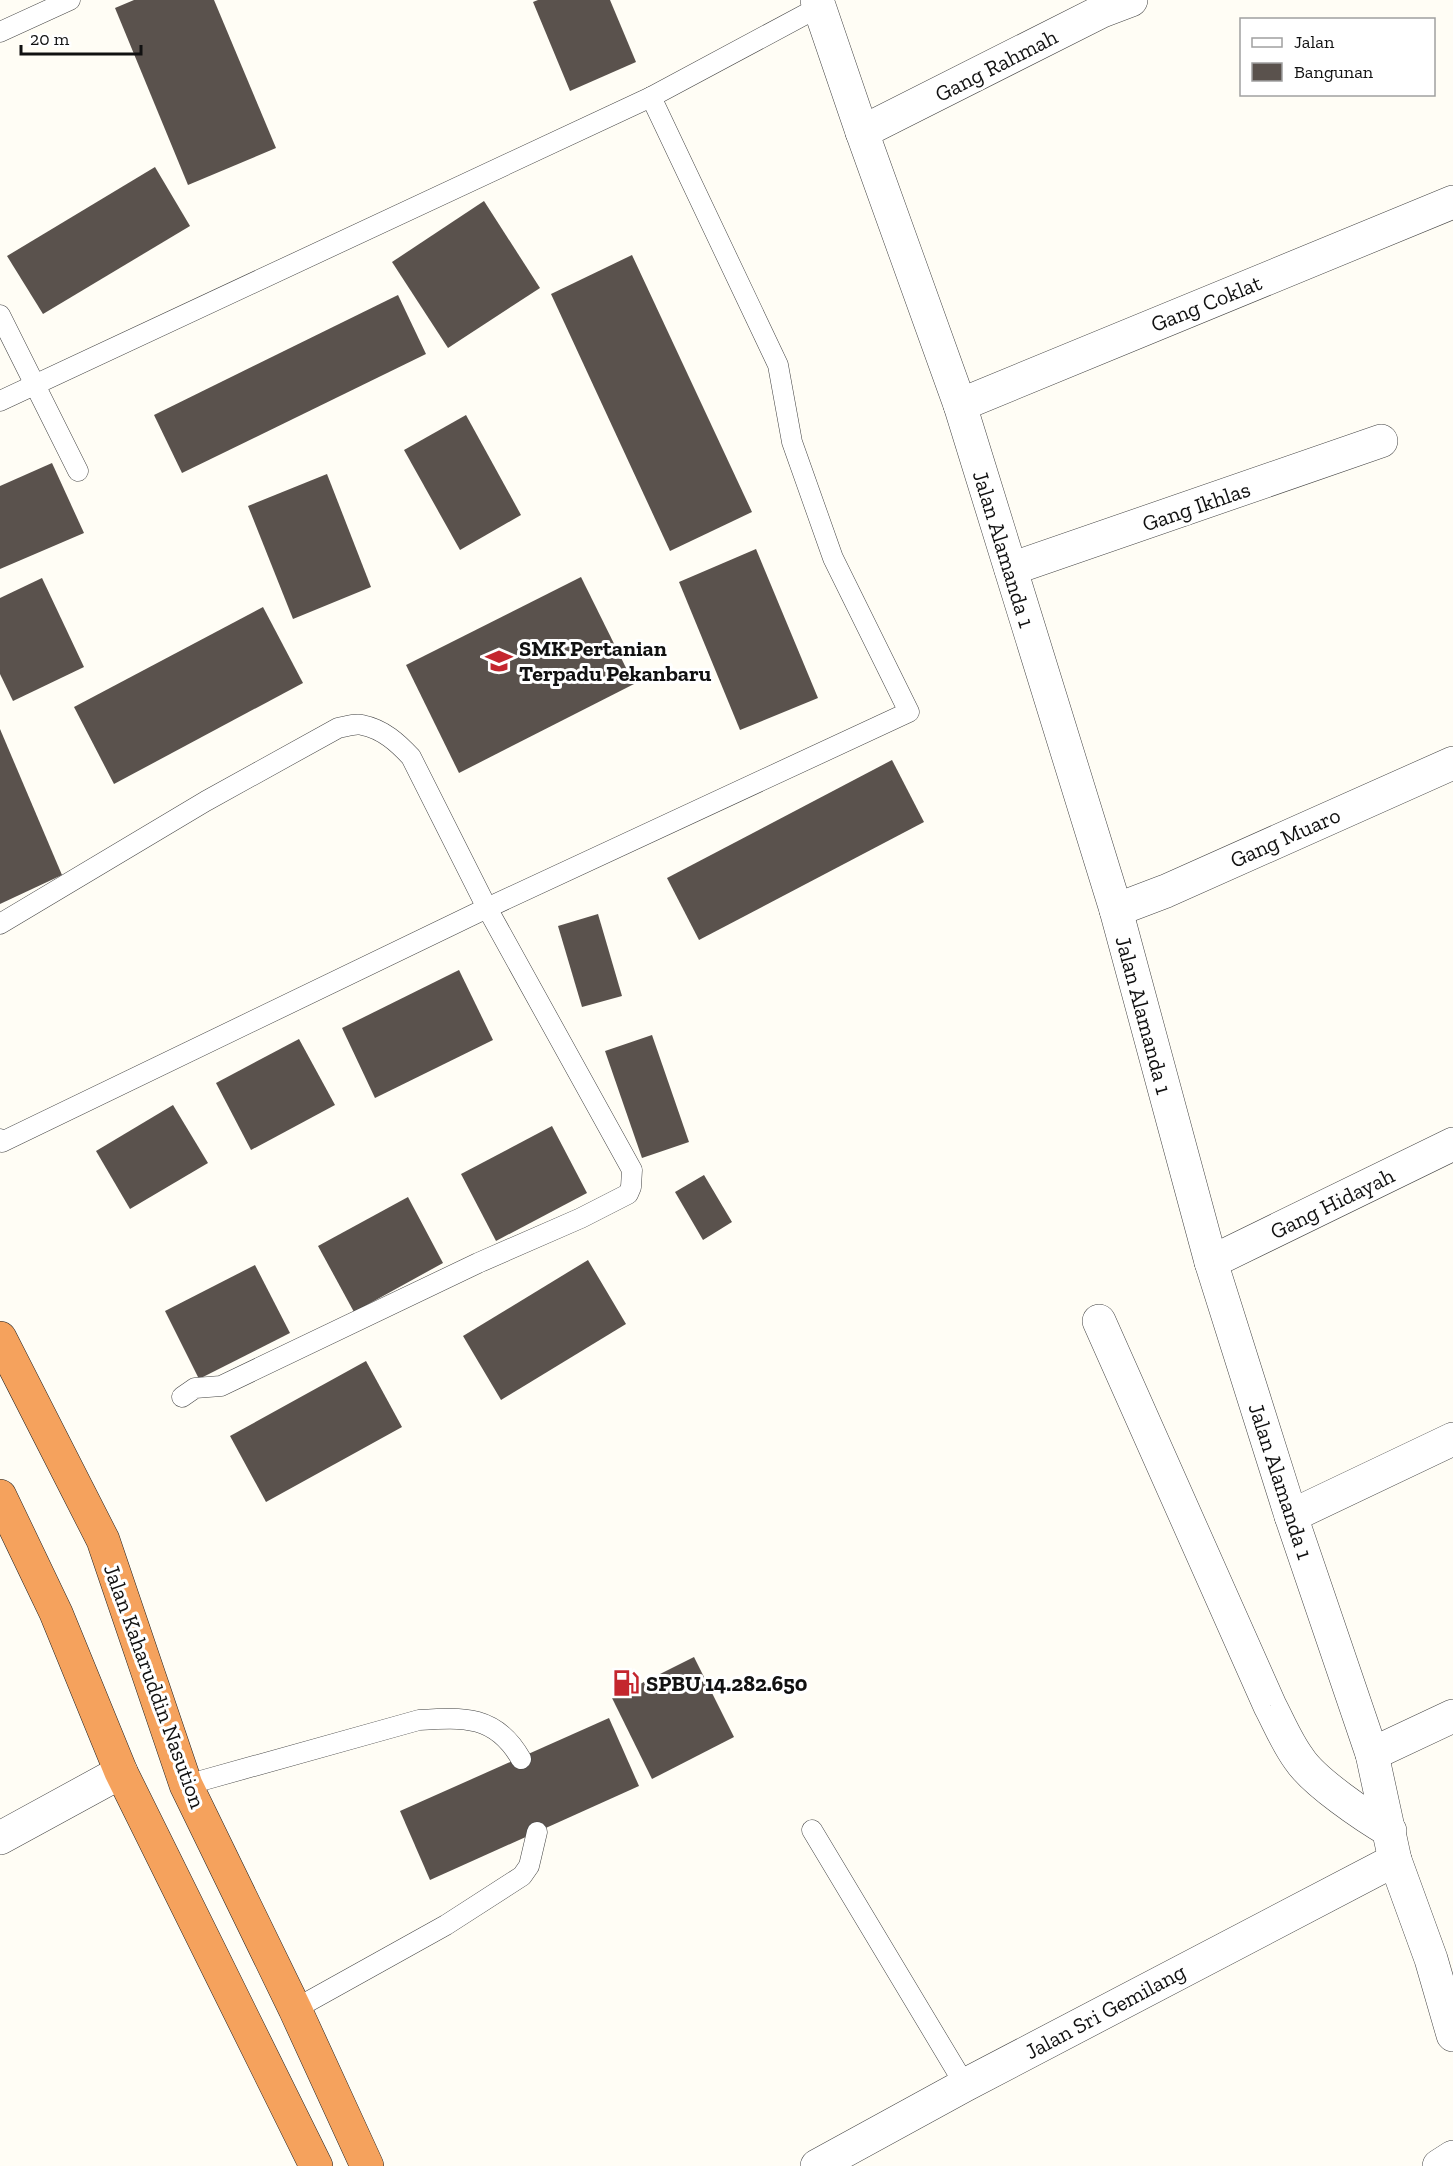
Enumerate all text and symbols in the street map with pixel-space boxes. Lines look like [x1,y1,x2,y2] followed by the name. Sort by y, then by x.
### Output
[21,18,141,56] scale bar
[1240,18,1435,96] legend
[930,23,1063,108] street label: Gang Rahmah
[30,28,70,50] text: 20 m
[1294,31,1335,53] text: Jalan
[1294,61,1374,83] text: Bangunan
[1147,269,1266,338] street label: Gang Coklat
[967,467,1040,631] street label: Jalan Alamanda 1
[1139,475,1254,538] street label: Gang Ikhlas
[519,635,712,687] place label: SMK Pertanian Terpadu Pekanbaru
[484,646,514,676] school or university icon: SMK Pertanian Terpadu Pekanbaru
[1226,801,1345,874] street label: Gang Muaro
[1109,933,1178,1098] street label: Jalan Alamanda 1
[1266,1161,1399,1245] street label: Gang Hidayah
[1243,1400,1319,1563] street label: Jalan Alamanda 1
[98,1560,211,1812] street label: Jalan Kaharuddin Nasution
[611,1668,641,1698] fuel station icon: SPBU 14.282.650
[646,1670,808,1697] place label: SPBU 14.282.650
[1020,1958,1190,2065] street label: Jalan Sri Gemilang

